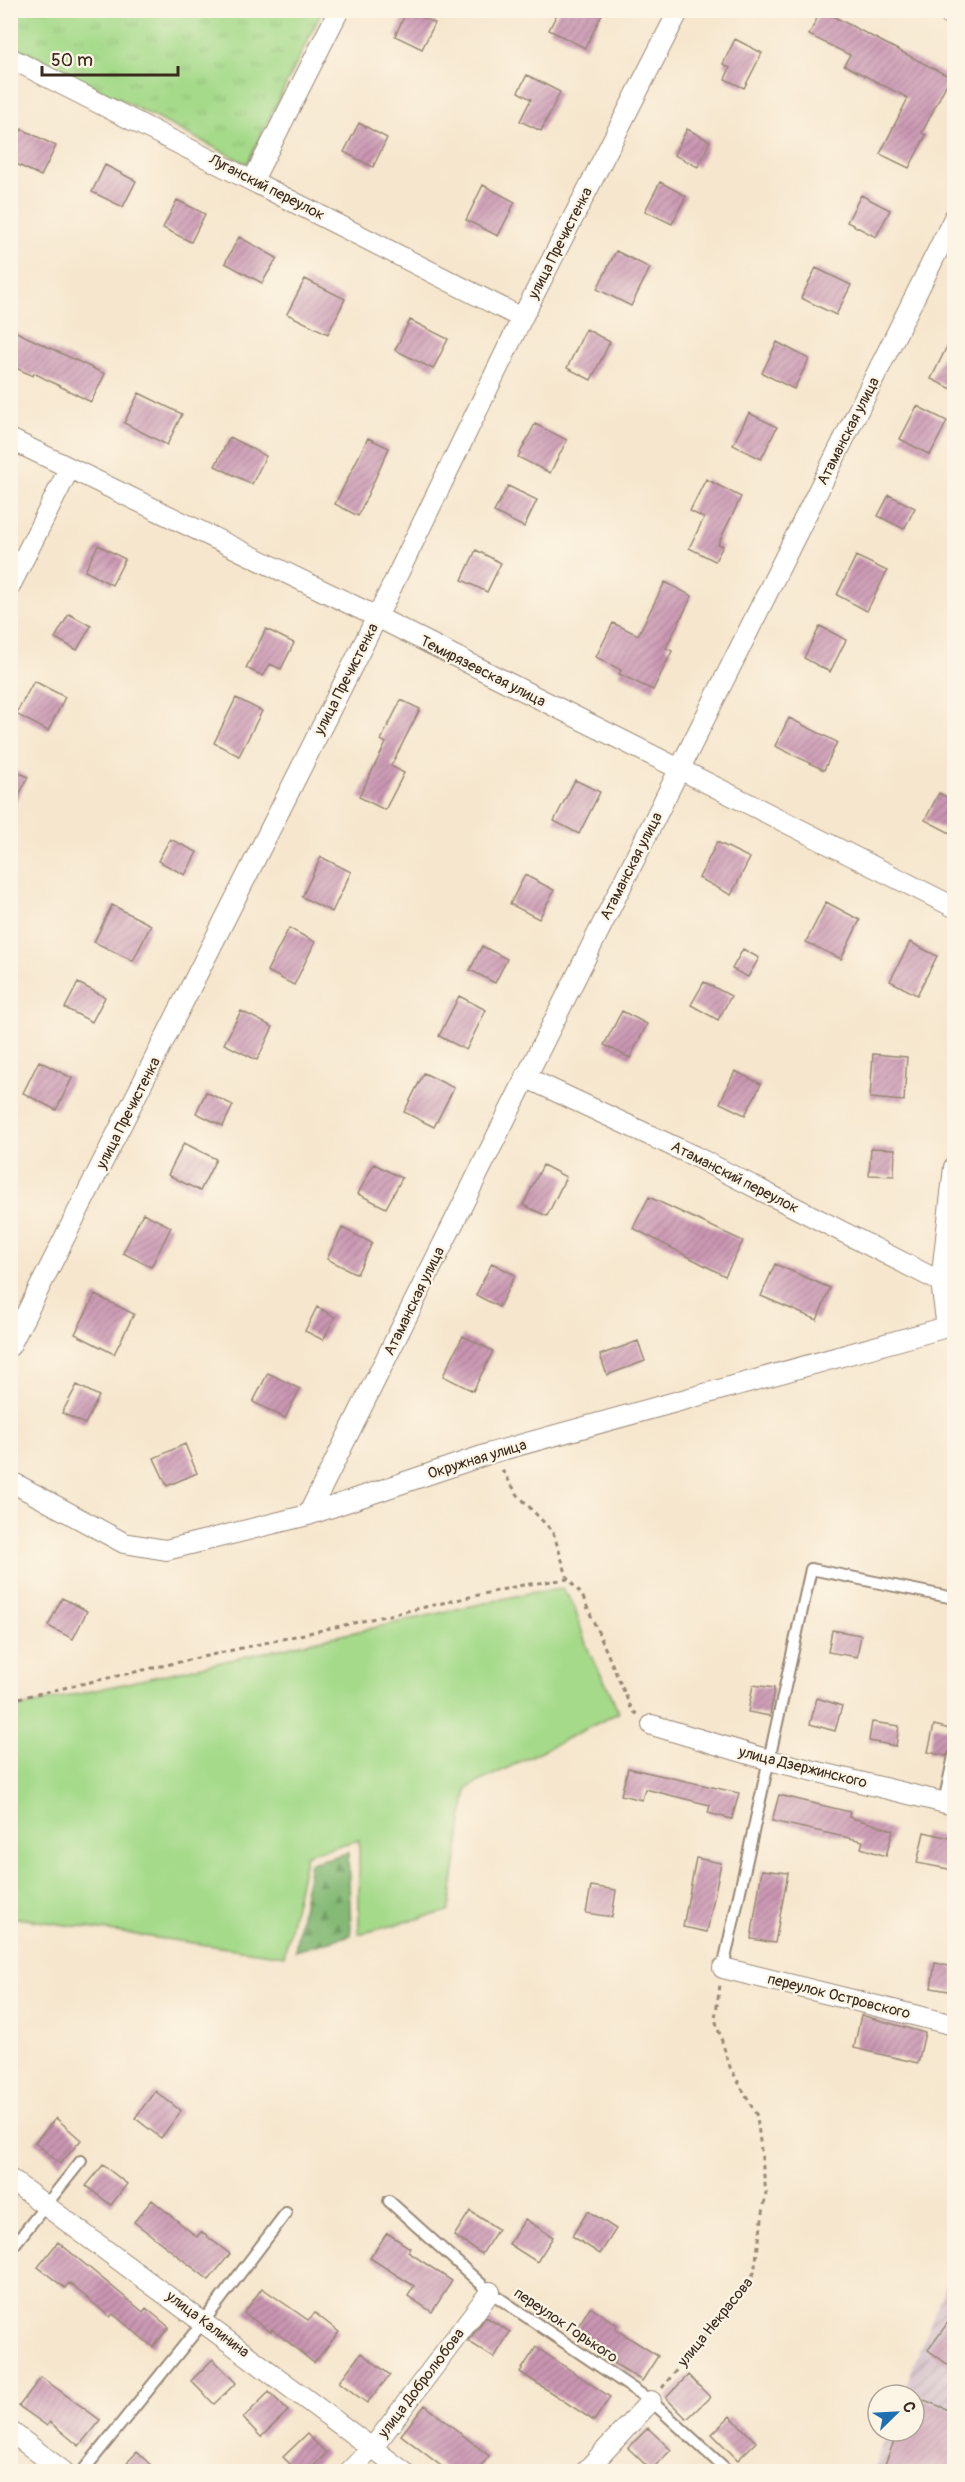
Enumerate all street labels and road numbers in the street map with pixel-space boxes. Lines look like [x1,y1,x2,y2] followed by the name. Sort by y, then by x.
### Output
[205,150,328,225] street label: Луганский переулок
[524,184,597,303] street label: улица Пречистенка
[813,374,884,488] street label: Атаманская улица
[310,620,383,739] street label: улица Пречистенка
[417,632,549,711] street label: Темирязевская улица
[596,809,667,923] street label: Атаманская улица
[92,1054,165,1173] street label: улица Пречистенка
[668,1137,802,1218] street label: Атаманский переулок
[380,1244,449,1359] street label: Атаманская улица
[425,1435,529,1484] street label: Окружная улица
[736,1742,869,1793] street label: улица Дзержинского
[766,1970,912,2023] street label: переулок Островского
[673,2274,757,2372] street label: улица Некрасова
[510,2284,621,2367] street label: переулок Горького
[161,2286,253,2362] street label: улица Калинина
[373,2325,469,2443] street label: улица Добролюбова

